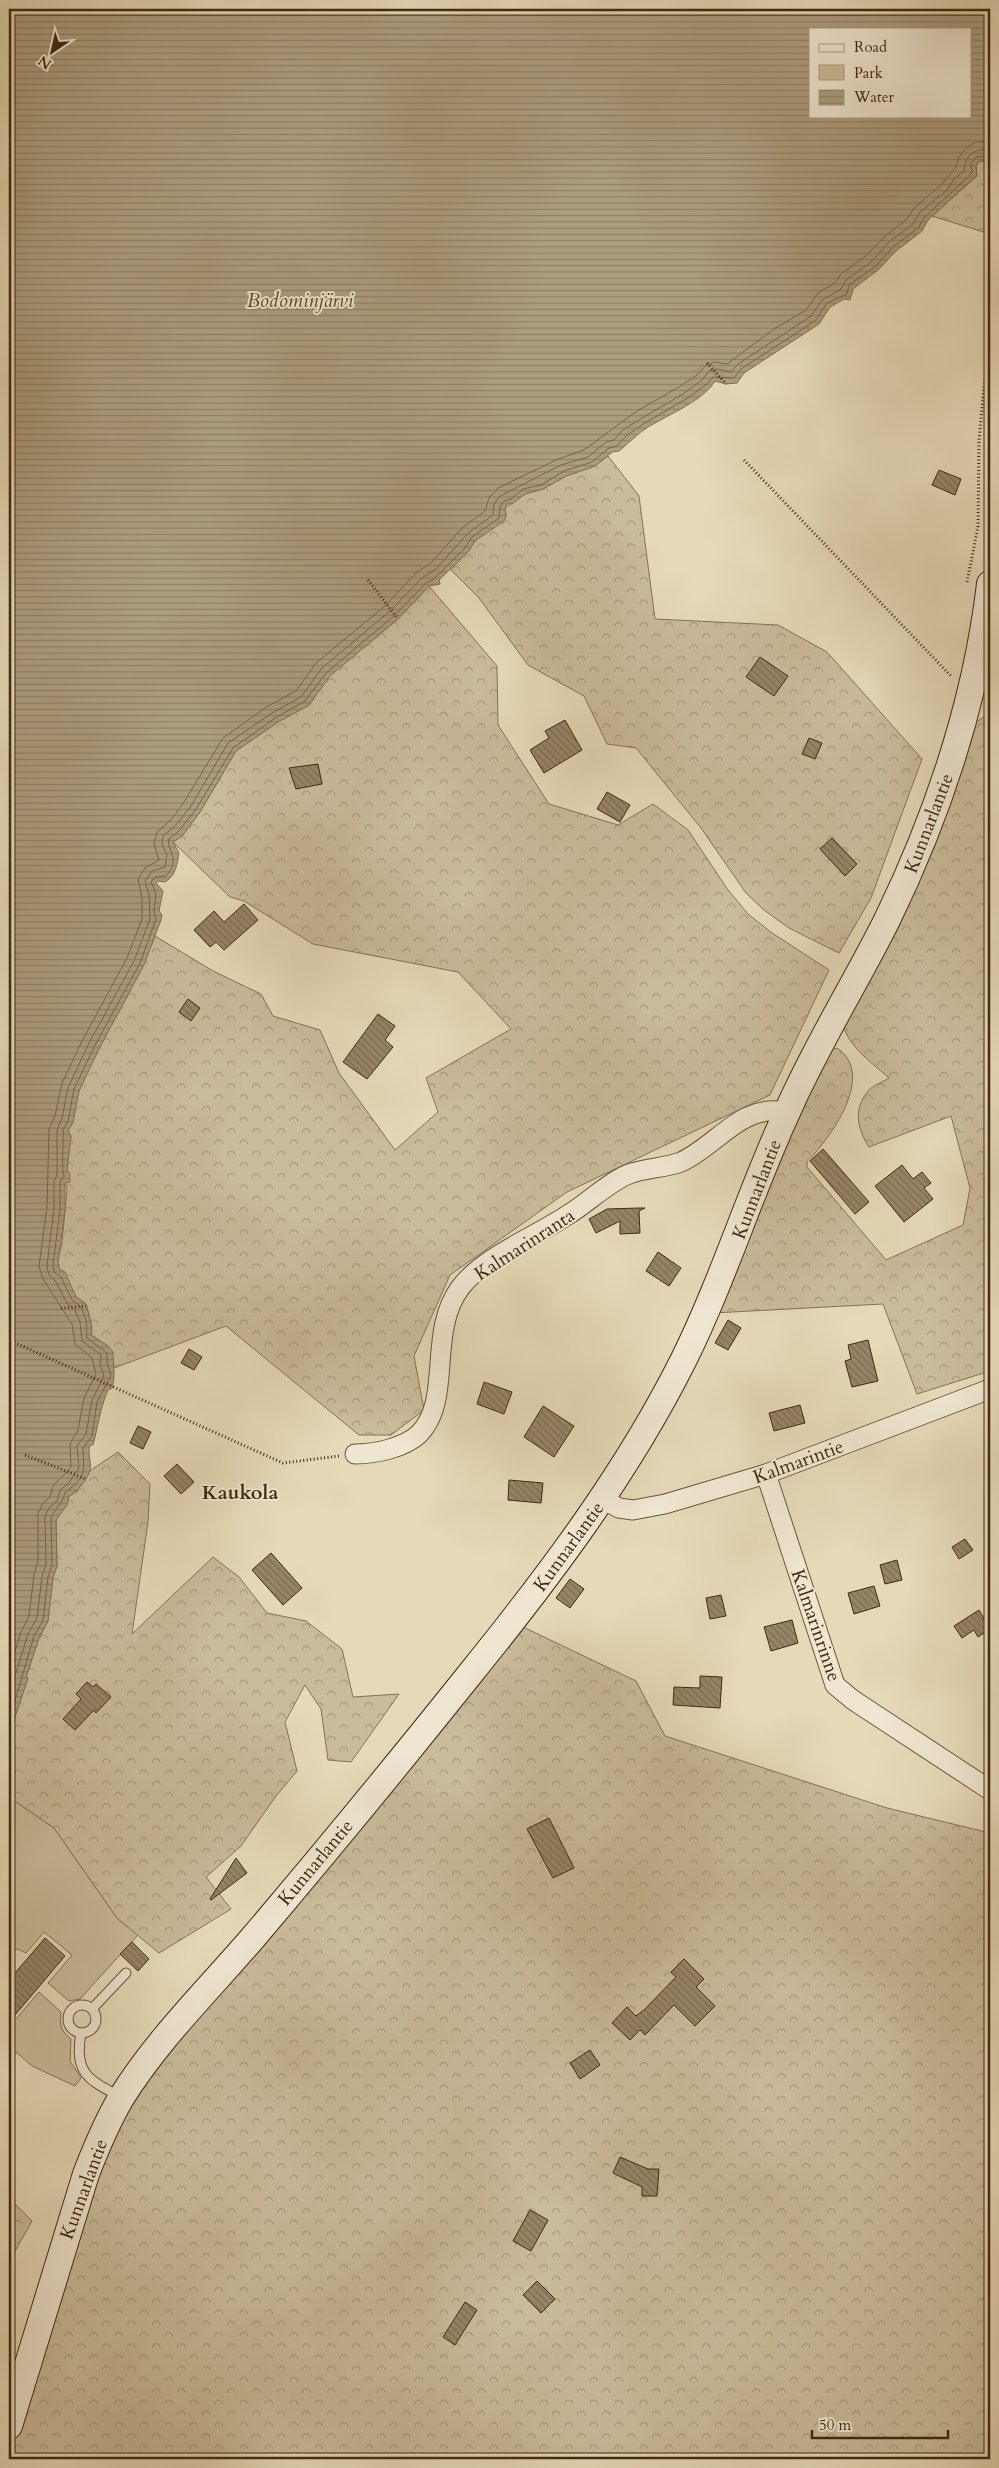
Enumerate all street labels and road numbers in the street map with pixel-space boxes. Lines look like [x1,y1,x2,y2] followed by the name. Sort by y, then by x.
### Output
[898,770,960,877] street label: Kunnarlantie
[726,1136,788,1243] street label: Kunnarlantie
[469,1203,580,1287] street label: Kalmarinranta
[749,1434,847,1490] street label: Kalmarintie
[527,1496,610,1597] street label: Kunnarlantie
[785,1566,847,1685] street label: Kalmarinrinne
[272,1814,360,1911] street label: Kunnarlantie
[54,2136,114,2243] street label: Kunnarlantie

